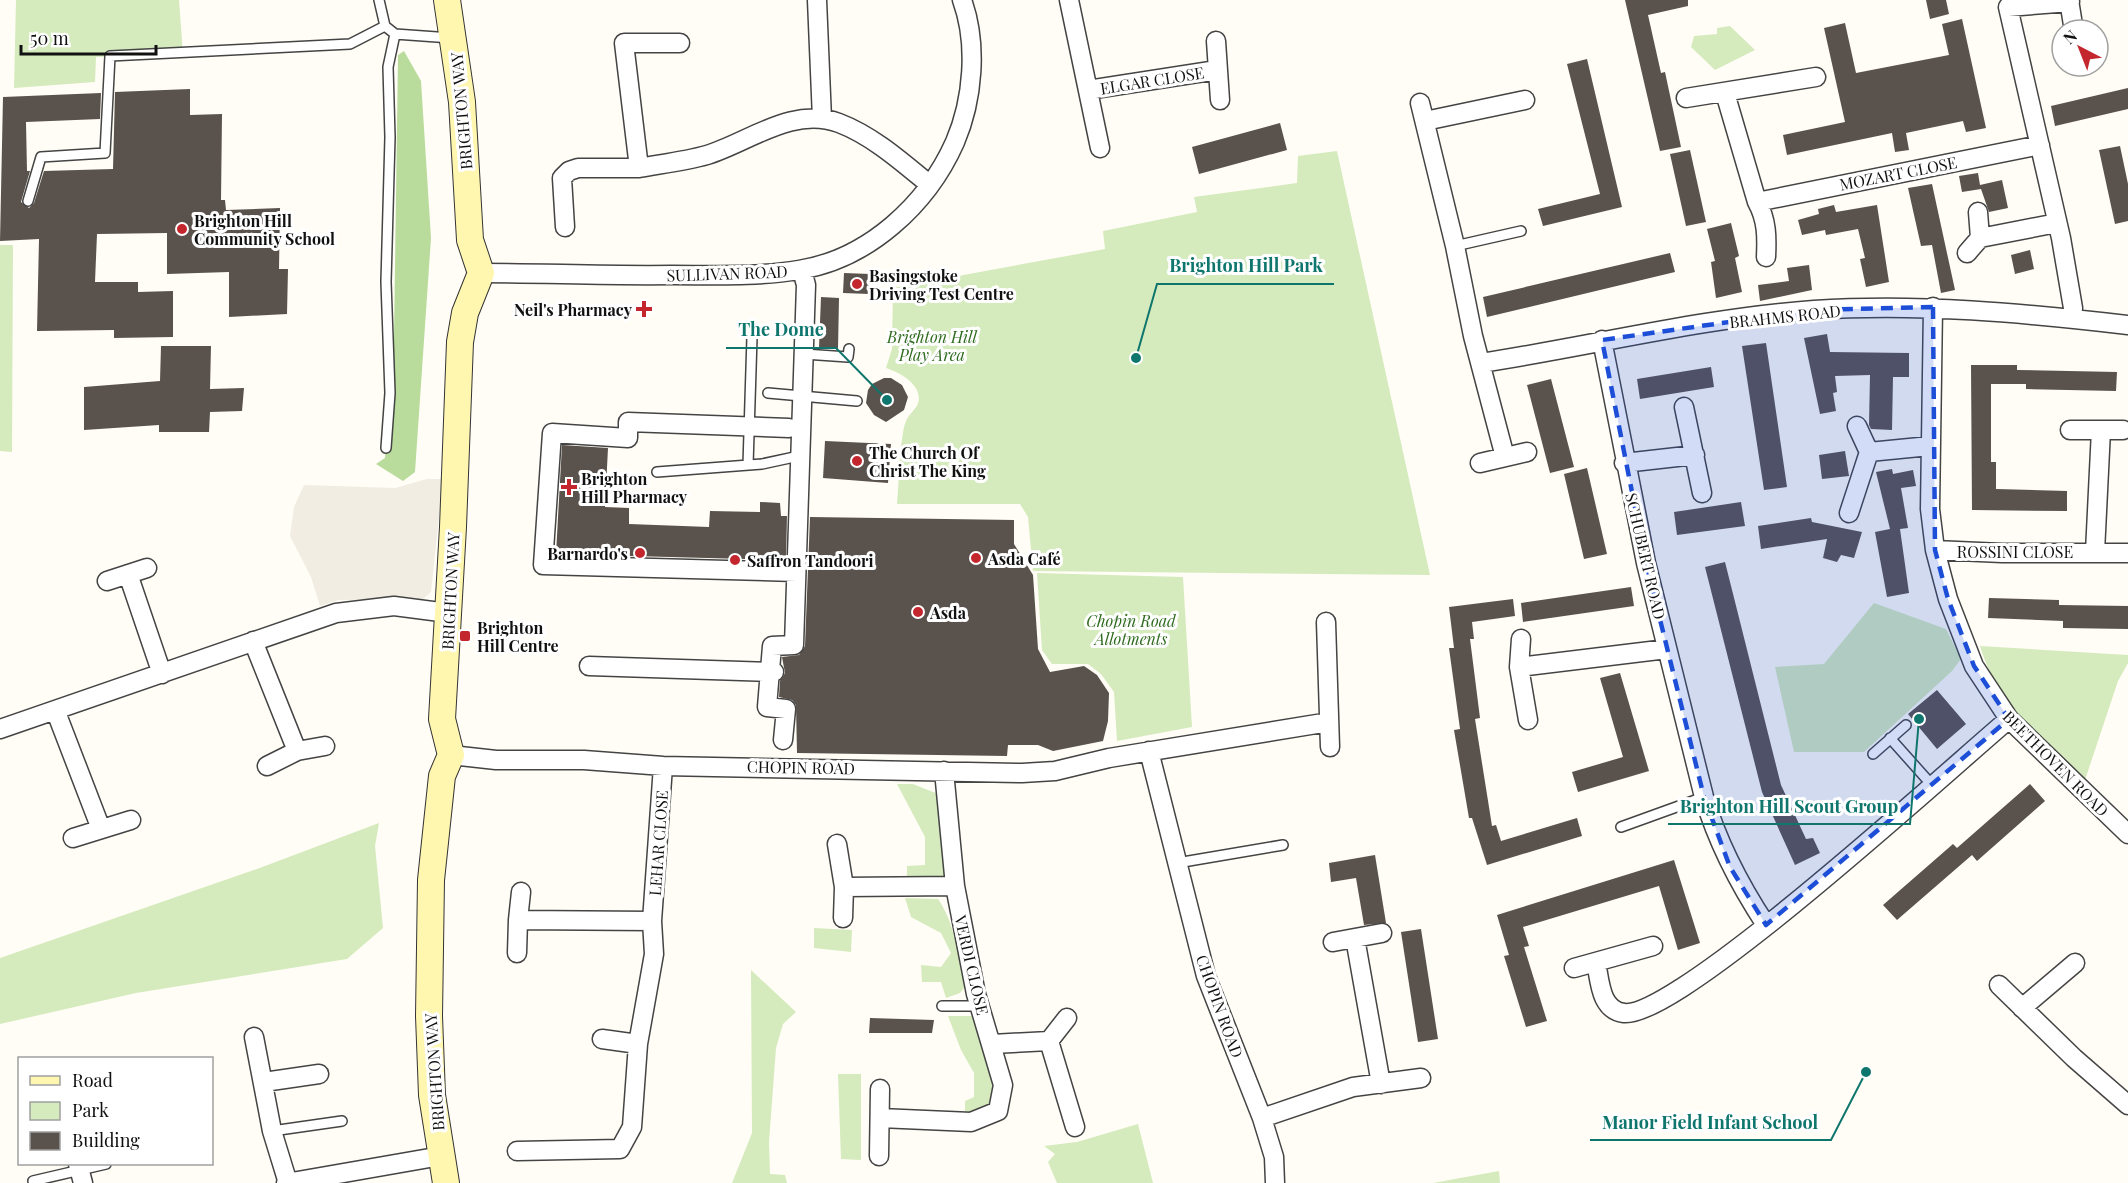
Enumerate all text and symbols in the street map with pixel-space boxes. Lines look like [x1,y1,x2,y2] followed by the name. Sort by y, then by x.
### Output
[21,18,156,56] scale bar
[2050,18,2110,78] north arrow
[2058,25,2081,48] text: N
[30,26,69,50] text: 50 m
[445,51,477,170] street label: BRIGHTON WAY
[1099,61,1205,99] street label: ELGAR CLOSE
[1837,151,1959,195] street label: MOZART CLOSE
[194,210,335,249] place label: Brighton Hill Community School
[175,222,189,236] marker: Brighton Hill Community School
[1157,248,1334,284] callout: Brighton Hill Park
[1169,253,1323,277] text: Brighton Hill Park
[666,260,788,286] street label: SULLIVAN ROAD
[869,265,1014,304] place label: Basingstoke Driving Test Centre
[850,277,864,291] marker: Basingstoke Driving Test Centre
[514,299,633,320] place label: Neil's Pharmacy
[1728,300,1842,332] street label: BRAHMS ROAD
[637,302,651,316] marker: Neil's Pharmacy
[726,312,836,348] callout: The Dome
[738,317,824,341] text: The Dome
[886,326,978,365] park label: Brighton Hill Play Area
[869,442,986,481] place label: The Church Of Christ The King
[850,454,864,468] marker: The Church Of Christ The King
[581,468,688,507] place label: Brighton Hill Pharmacy
[562,480,576,494] marker: Brighton Hill Pharmacy
[1621,491,1671,621] street label: SCHUBERT ROAD
[436,531,464,650] street label: BRIGHTON WAY
[1957,541,2073,562] street label: ROSSINI CLOSE
[547,543,628,564] place label: Barnardo's
[633,546,647,560] marker: Barnardo's
[987,548,1061,569] place label: Asda Café
[747,550,874,571] place label: Saffron Tandoori
[969,551,983,565] marker: Asda Café
[728,553,742,567] marker: Saffron Tandoori
[929,602,967,623] place label: Asda
[911,605,925,619] marker: Asda
[1086,610,1177,649] park label: Chopin Road Allotments
[477,617,559,656] place label: Brighton Hill Centre
[458,629,472,643] marker: Brighton Hill Centre
[1999,706,2113,820] street label: BEETHOVEN ROAD
[747,756,855,778] street label: CHOPIN ROAD
[1668,788,1910,824] callout: Brighton Hill Scout Group
[644,789,672,897] street label: LEHAR CLOSE
[1680,794,1898,818] text: Brighton Hill Scout Group
[950,912,994,1017] street label: VERDI CLOSE
[1192,952,1248,1060] street label: CHOPIN ROAD
[419,1012,449,1131] street label: BRIGHTON WAY
[18,1057,213,1165] legend
[72,1068,113,1092] text: Road
[72,1098,109,1122] text: Park
[1590,1104,1831,1140] callout: Manor Field Infant School
[1602,1110,1818,1134] text: Manor Field Infant School
[72,1128,140,1152] text: Building

